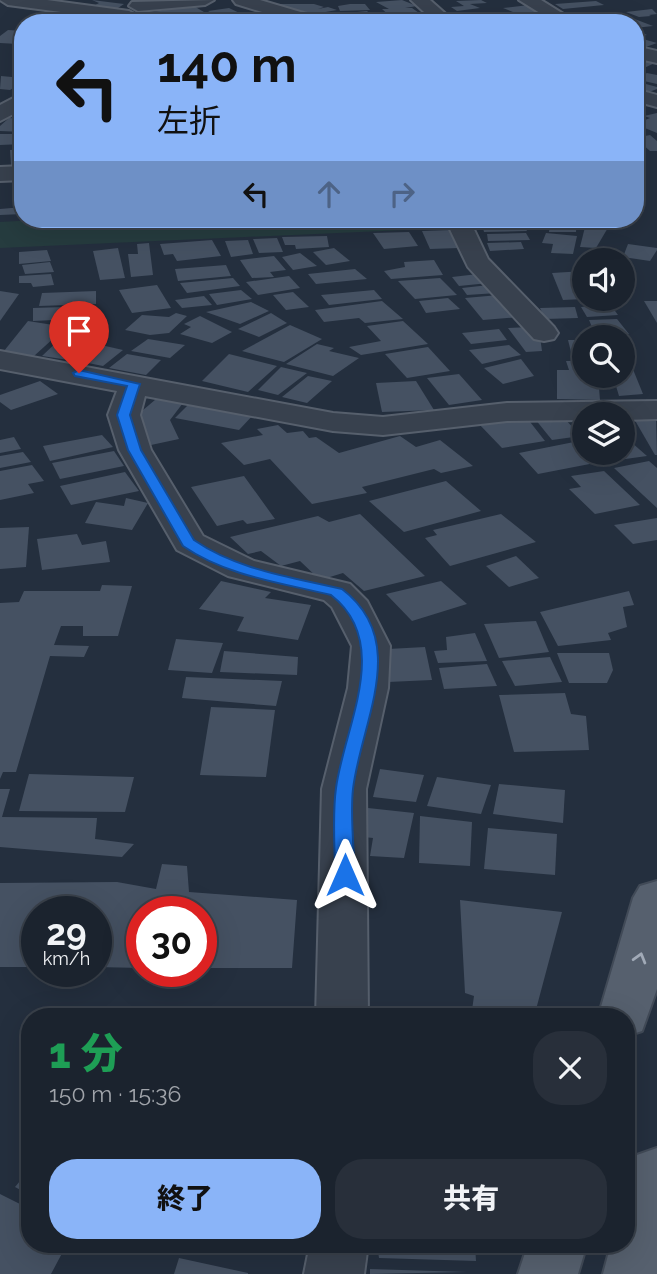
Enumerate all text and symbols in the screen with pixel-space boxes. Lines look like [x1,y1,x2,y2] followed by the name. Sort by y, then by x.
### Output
[157,36,297,93] text: 140 m
[42,42,133,133] icon: left
[157,102,221,139] text: 左折
[237,175,275,213] icon: left
[310,175,348,213] icon: ahead
[383,175,421,213] icon: right
[572,248,635,465] map controls
[572,248,635,311] button: sound
[49,301,109,373] pin
[60,312,98,350] icon: arrive
[572,325,635,388] button: search
[572,402,635,465] button: layers
[308,838,382,912] position arrow
[126,896,217,987] speed limit sign: 30
[46,912,87,953] text: 29
[43,948,90,969] text: km/h
[632,952,647,964] one-way arrow
[49,1029,123,1078] text: 1 分
[533,1031,607,1105] button: close
[49,1080,181,1107] text: 150 m · 15:36
[49,1159,321,1239] button: 終了
[335,1159,607,1239] button: 共有

